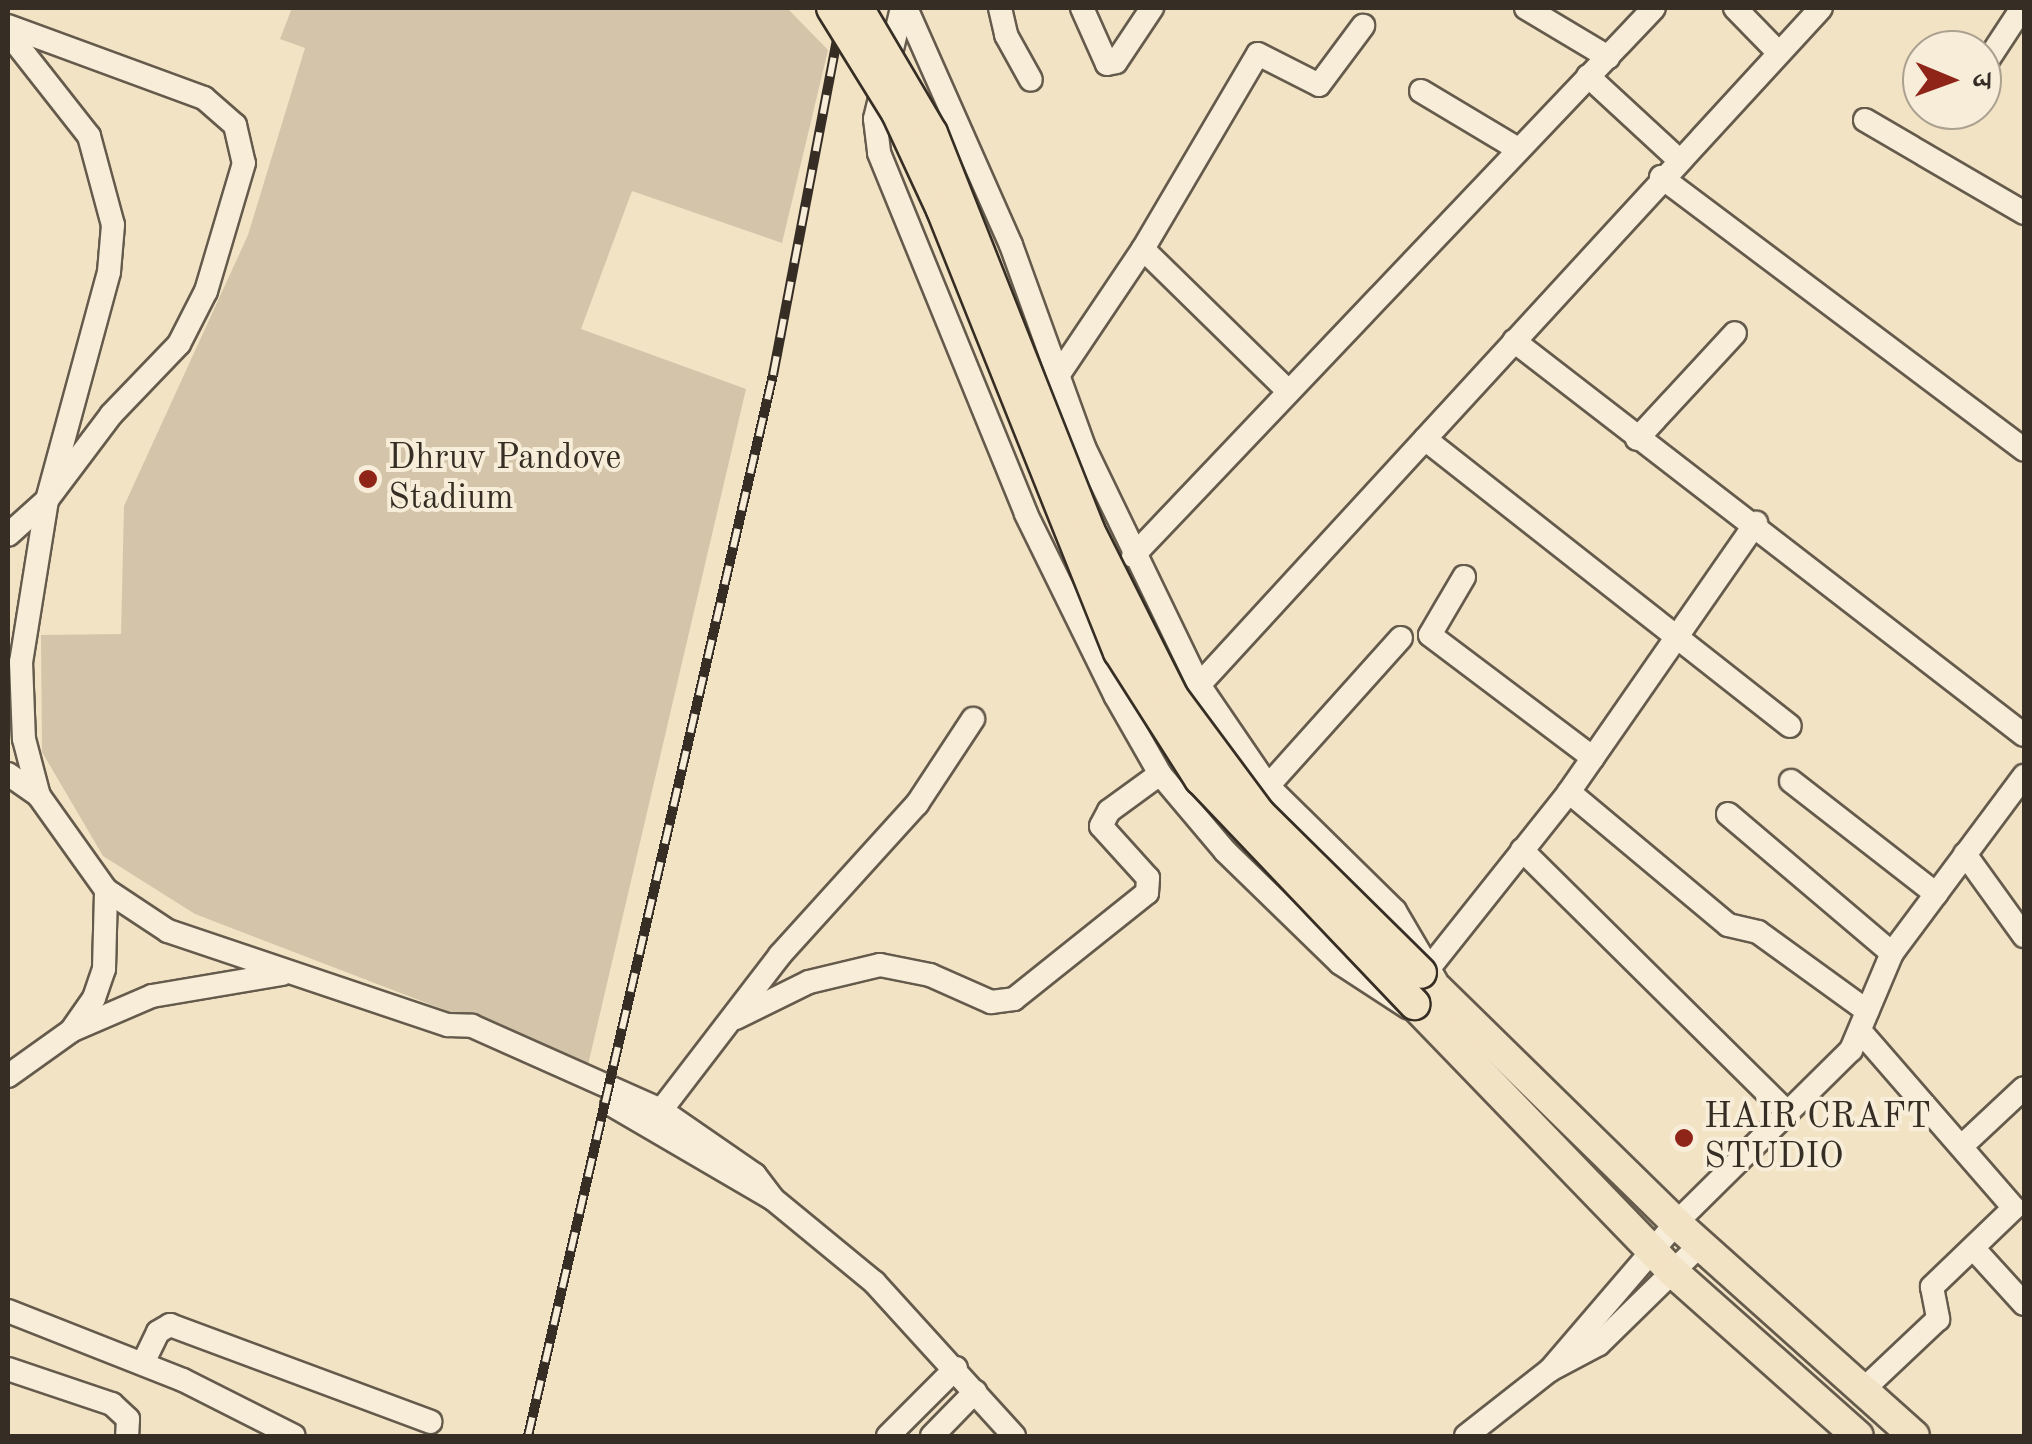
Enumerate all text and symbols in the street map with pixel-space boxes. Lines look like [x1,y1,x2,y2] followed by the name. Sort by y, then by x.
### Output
[1902,30,2002,130] north arrow
[1966,73,1994,88] text: उ
[388,438,621,520] place label: Dhruv Pandove Stadium
[357,468,379,490] marker: Dhruv Pandove Stadium
[1704,1097,1931,1179] place label: HAIR CRAFT STUDIO
[1673,1127,1695,1149] marker: HAIR CRAFT STUDIO

